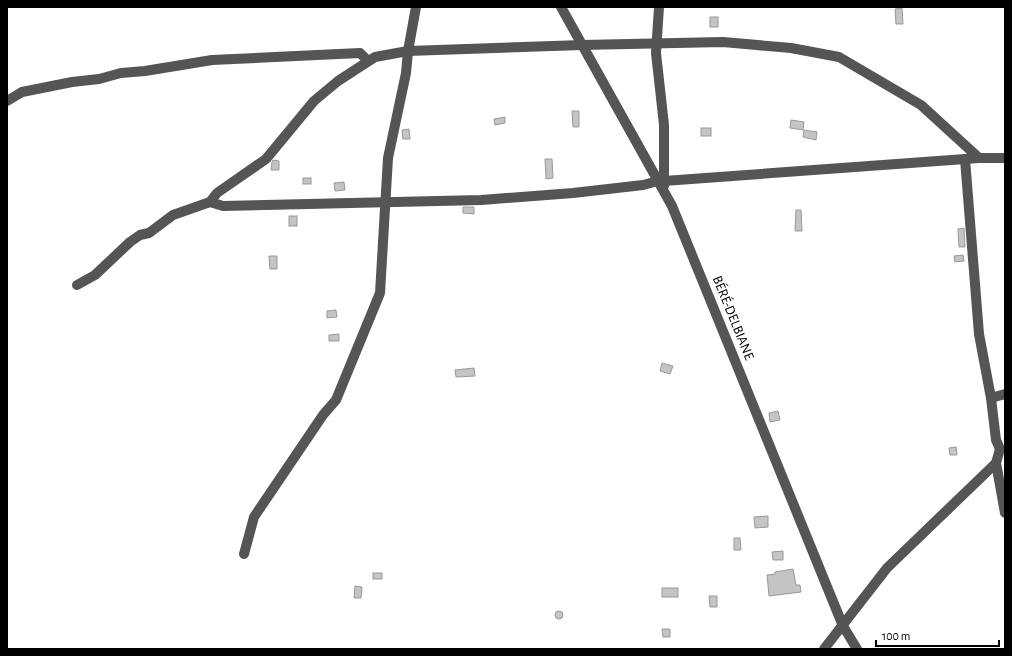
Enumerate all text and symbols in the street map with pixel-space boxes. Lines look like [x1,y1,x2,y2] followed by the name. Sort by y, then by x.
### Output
[710,273,759,362] street label: BÉRÉ-DELBIANE
[876,622,999,648] scale bar
[882,630,910,642] text: 100 m

